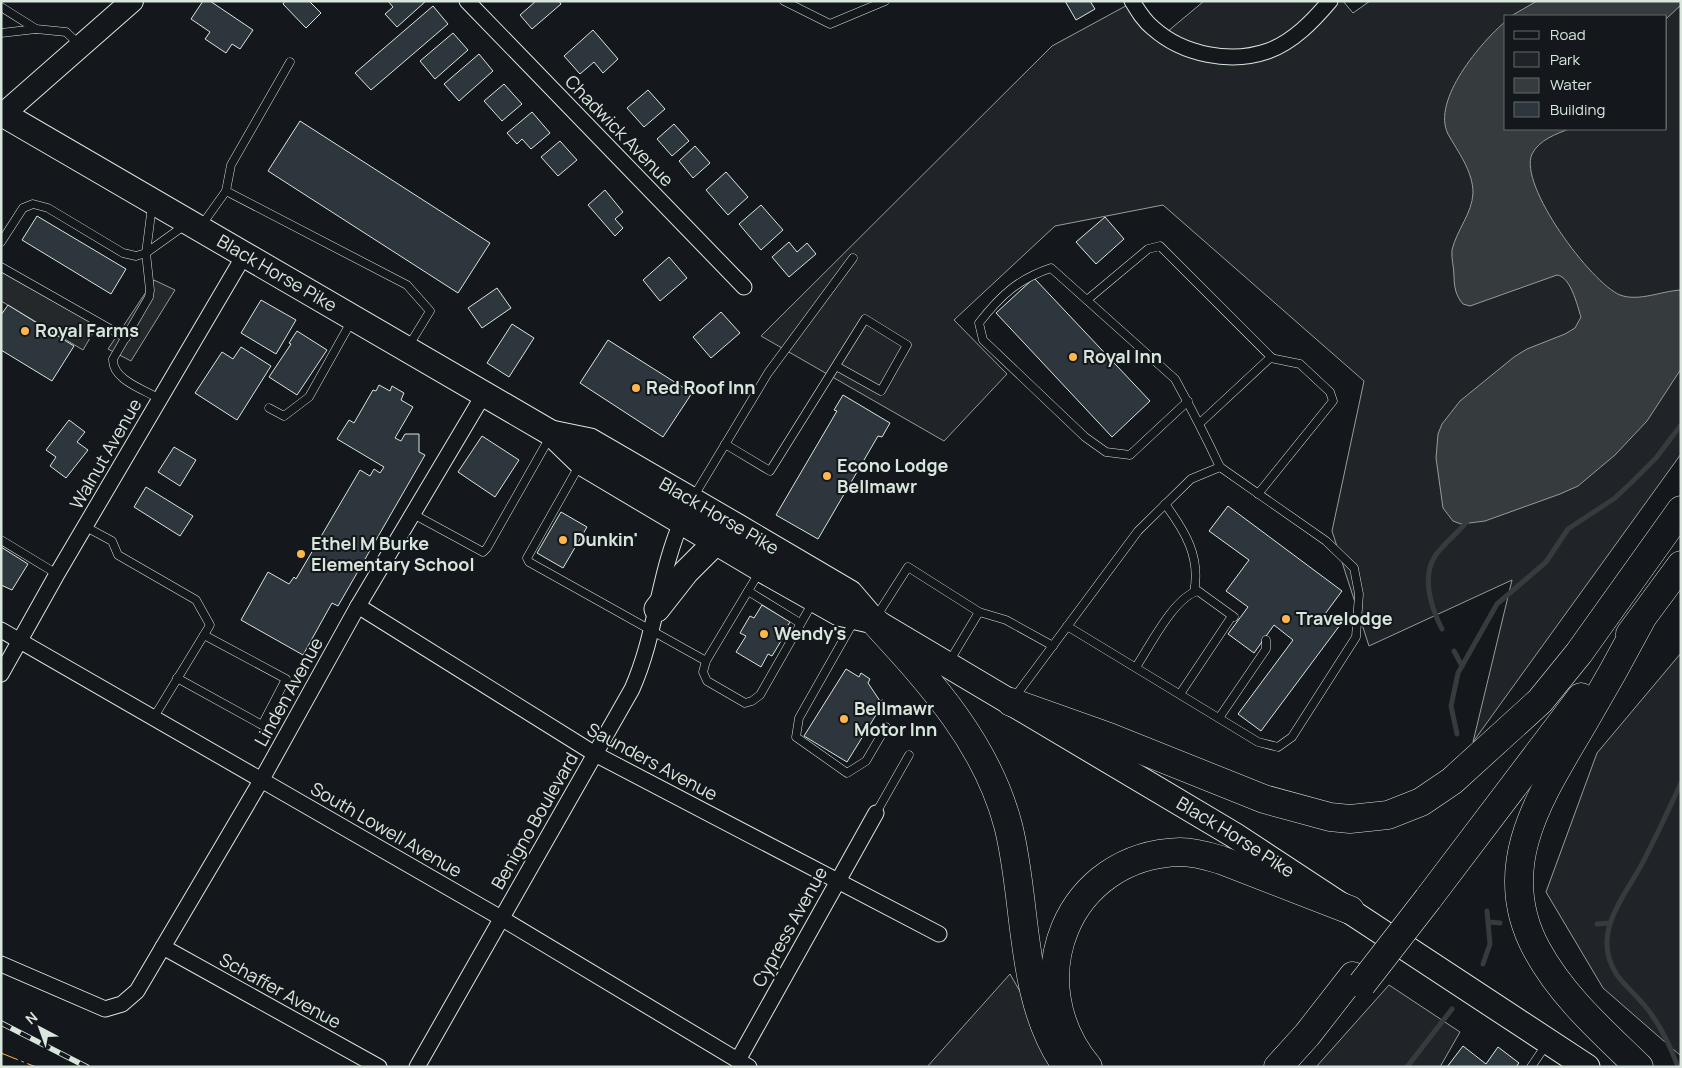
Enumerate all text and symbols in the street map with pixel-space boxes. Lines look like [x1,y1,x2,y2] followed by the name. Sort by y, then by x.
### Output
[1504,15,1667,130] legend
[1550,24,1586,45] text: Road
[1550,49,1580,70] text: Park
[560,69,679,191] street label: Chadwick Avenue
[1550,74,1592,95] text: Water
[1550,99,1605,120] text: Building
[213,228,342,317] street label: Black Horse Pike
[35,318,139,342] place label: Royal Farms
[19,325,31,337] marker: Royal Farms
[1083,344,1162,368] place label: Royal Inn
[1067,351,1079,363] marker: Royal Inn
[646,375,756,399] place label: Red Roof Inn
[630,382,642,394] marker: Red Roof Inn
[64,394,147,513] street label: Walnut Avenue
[837,453,948,498] place label: Econo Lodge Bellmawr
[821,470,833,482] marker: Econo Lodge Bellmawr
[655,471,784,560] street label: Black Horse Pike
[573,527,638,551] place label: Dunkin'
[311,531,474,576] place label: Ethel M Burke Elementary School
[557,534,569,546] marker: Dunkin'
[295,548,307,560] marker: Ethel M Burke Elementary School
[1296,606,1393,630] place label: Travelodge
[1280,613,1292,625] marker: Travelodge
[774,621,847,645] place label: Wendy's
[758,628,770,640] marker: Wendy's
[248,633,328,750] street label: Linden Avenue
[854,696,937,741] place label: Bellmawr Motor Inn
[838,713,850,725] marker: Bellmawr Motor Inn
[583,717,722,806] street label: Saunders Avenue
[485,748,583,893] street label: Benigno Boulevard
[306,776,467,882] street label: South Lowell Avenue
[1172,791,1299,882] street label: Black Horse Pike
[746,862,832,991] street label: Cypress Avenue
[215,947,346,1033] street label: Schaffer Avenue
[15,1003,65,1053] north arrow
[21,1007,41,1028] text: N

